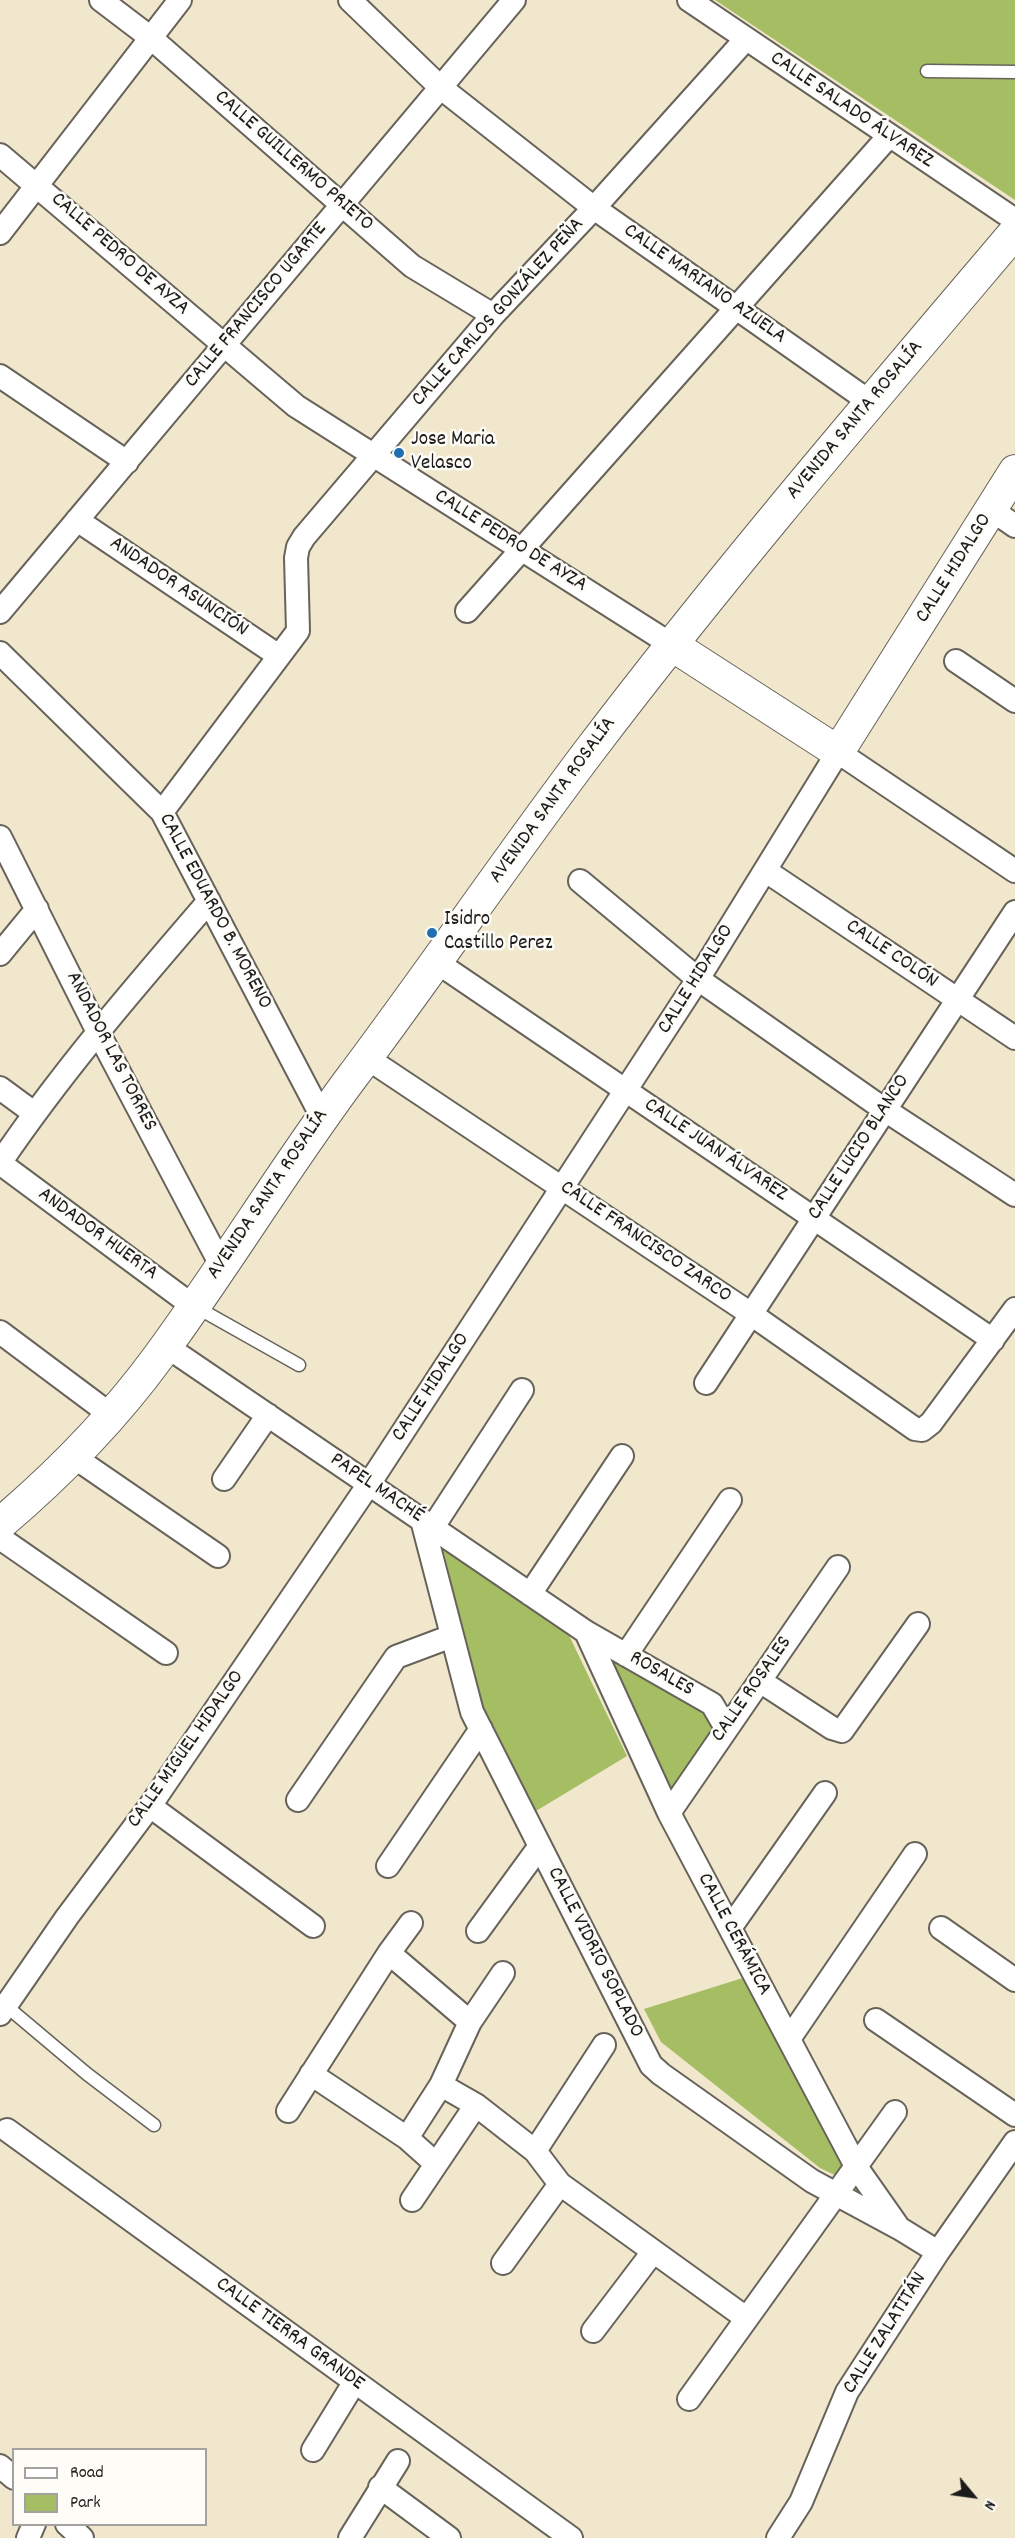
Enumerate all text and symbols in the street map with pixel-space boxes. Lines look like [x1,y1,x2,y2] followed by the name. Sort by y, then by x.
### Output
[764,47,938,175] street label: CALLE SALADO ÁLVAREZ
[208,86,378,238] street label: CALLE GUILLERMO PRIETO
[45,188,193,322] street label: CALLE PEDRO DE AYZA
[407,213,591,413] street label: CALLE CARLOS GONZÁLEZ PEÑA
[180,218,334,394] street label: CALLE FRANCISCO UGARTE
[618,219,790,351] street label: CALLE MARIANO AZUELA
[782,336,930,506] street label: AVENIDA SANTA ROSALÍA
[411,428,495,478] place label: Jose Maria Velasco
[392,446,406,460] marker: Jose Maria Velasco
[429,485,591,599] street label: CALLE PEDRO DE AYZA
[911,510,999,628] street label: CALLE HIDALGO
[104,532,252,644] street label: ANDADOR ASUNCIÓN
[485,713,623,889] street label: AVENIDA SANTA ROSALÍA
[152,810,276,1014] street label: CALLE EDUARDO B. MORENO
[444,908,553,958] place label: Isidro Castillo Perez
[840,915,942,995] street label: CALLE COLÓN
[653,921,741,1039] street label: CALLE HIDALGO
[425,926,439,940] marker: Isidro Castillo Perez
[59,968,161,1136] street label: ANDADOR LAS TORRES
[804,1070,916,1226] street label: CALLE LUCIO BLANCO
[638,1094,792,1208] street label: CALLE JUAN ÁLVAREZ
[203,1105,335,1285] street label: AVENIDA SANTA ROSALÍA
[554,1176,736,1310] street label: CALLE FRANCISCO ZARCO
[32,1183,162,1287] street label: ANDADOR HUERTA
[388,1329,476,1447] street label: CALLE HIDALGO
[324,1448,428,1530] street label: PAPEL MACHÉ
[707,1632,799,1748] street label: CALLE ROSALES
[624,1646,698,1704] street label: ROSALES
[123,1666,251,1834] street label: CALLE MIGUEL HIDALGO
[540,1863,648,2043] street label: CALLE VIDRIO SOPLADO
[690,1869,776,2001] street label: CALLE CERÁMICA
[839,2269,933,2399] street label: CALLE ZALATITÁN
[210,2273,368,2397] street label: CALLE TIERRA GRANDE
[12,2448,207,2526] legend
[70,2461,104,2486] text: Road
[943,2466,1003,2526] north arrow
[70,2491,101,2516] text: Park
[977,2496,1001,2514] text: N

